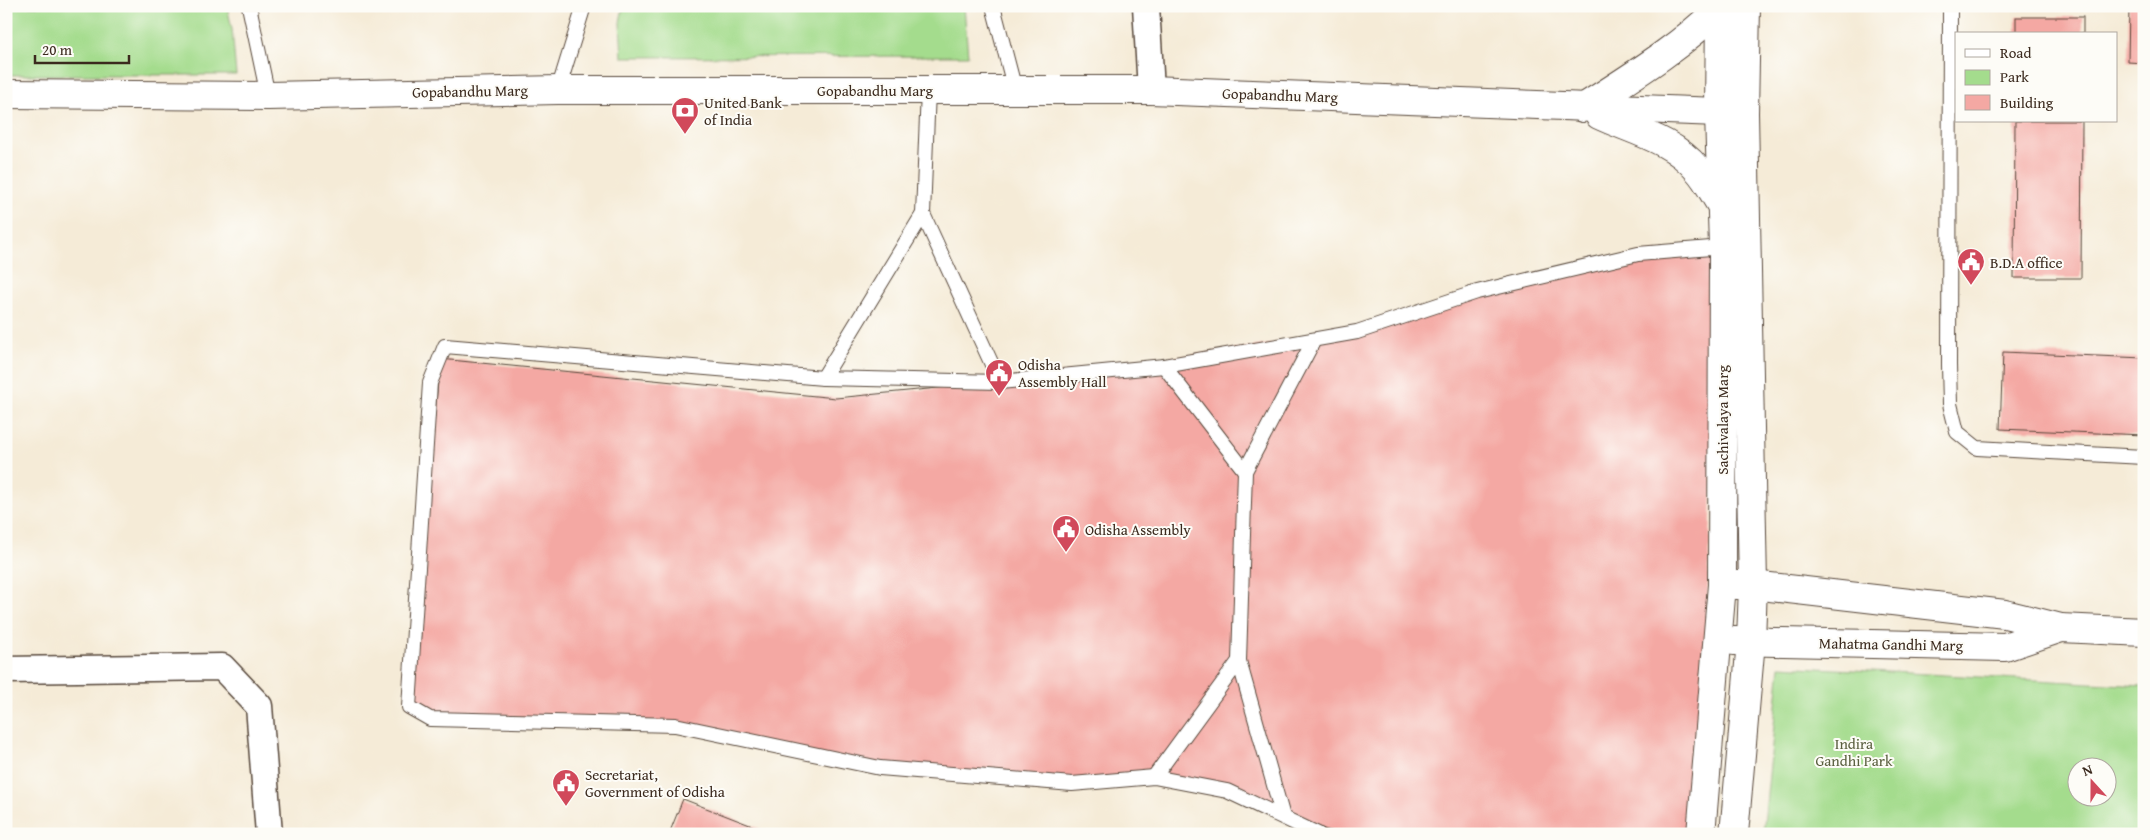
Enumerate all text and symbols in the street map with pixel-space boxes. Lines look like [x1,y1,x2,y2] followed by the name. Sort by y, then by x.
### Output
[35,32,129,64] scale bar
[1955,32,2118,122] legend
[42,39,73,60] text: 20 m
[2000,42,2031,63] text: Road
[2000,66,2029,87] text: Park
[412,79,529,103] street label: Gopabandhu Marg
[817,80,933,101] street label: Gopabandhu Marg
[1222,82,1339,108] street label: Gopabandhu Marg
[704,92,782,130] place label: United Bank of India
[2000,92,2054,113] text: Building
[670,96,700,135] bank icon: United Bank of India
[1956,247,1986,286] public building icon: B.D.A office
[1990,252,2062,273] place label: B.D.A office
[1018,354,1107,392] place label: Odisha Assembly Hall
[984,358,1014,397] public building icon: Odisha Assembly Hall
[1712,365,1733,475] street label: Sachivalaya Marg
[1051,514,1081,553] public building icon: Odisha Assembly
[1085,519,1191,540] place label: Odisha Assembly
[1819,632,1964,656] street label: Mahatma Gandhi Marg
[1815,733,1893,771] park label: Indira Gandhi Park
[2068,758,2118,808] north arrow
[2079,759,2096,781] text: N
[585,764,725,802] place label: Secretariat, Government of Odisha
[551,768,581,807] public building icon: Secretariat, Government of Odisha

